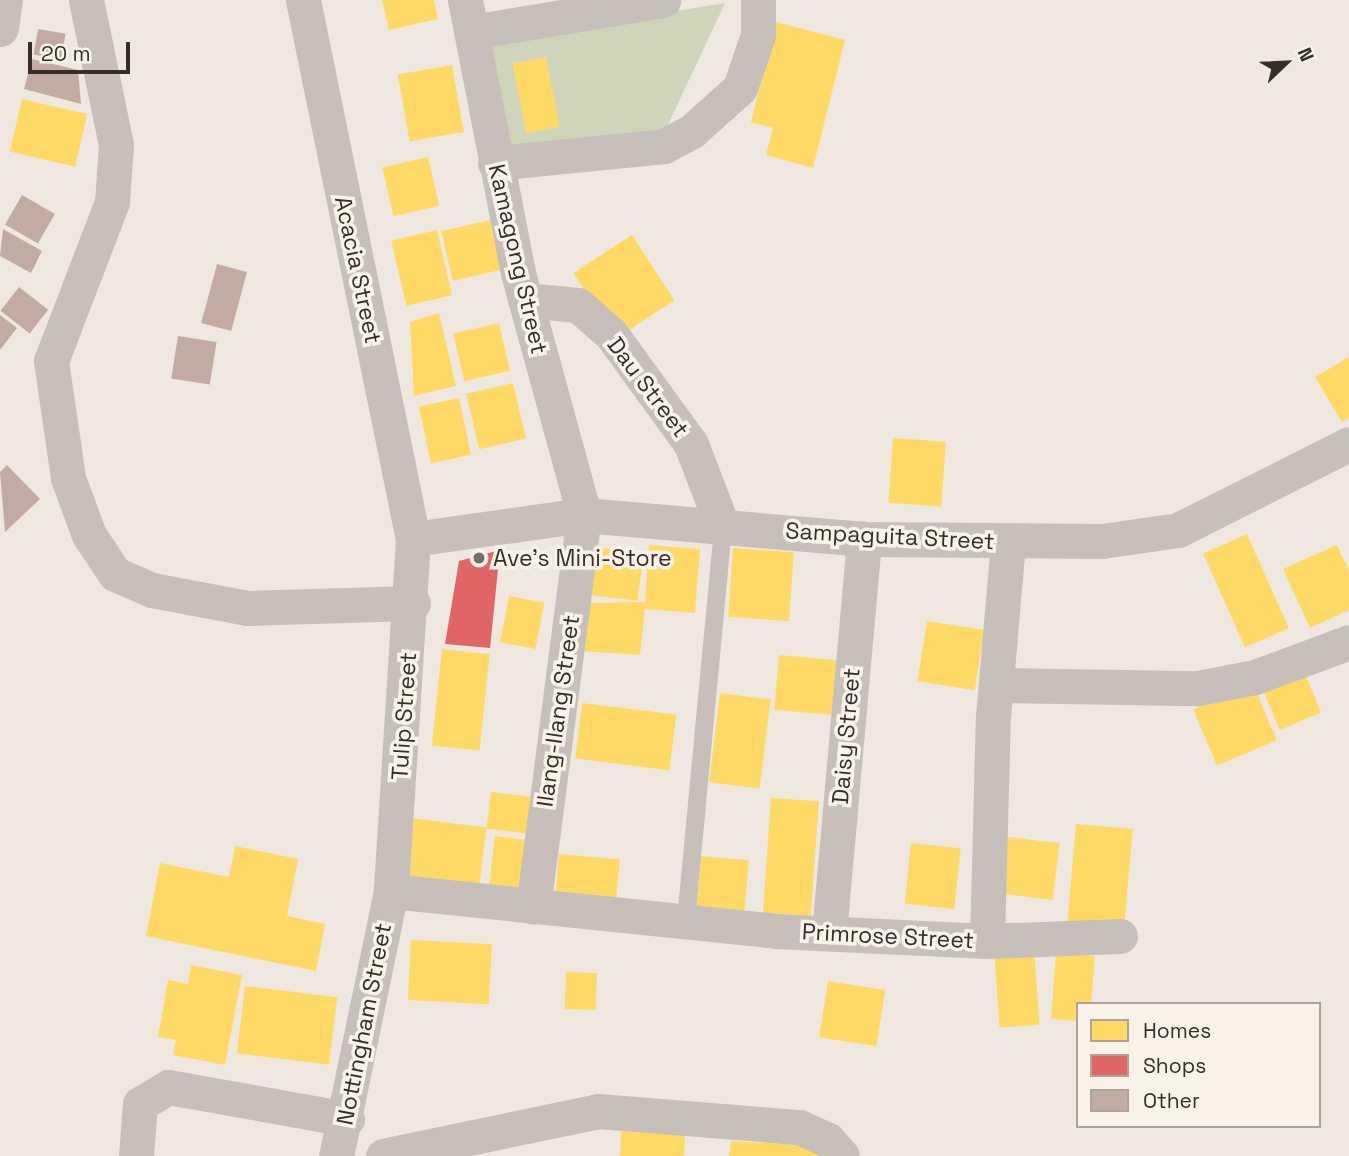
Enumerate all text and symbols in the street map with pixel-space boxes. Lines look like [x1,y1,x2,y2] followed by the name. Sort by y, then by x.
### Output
[32,28,133,72] scale bar
[1251,28,1321,98] north arrow
[41,40,91,67] text: 20 m
[1292,44,1320,65] text: N
[483,161,553,357] street label: Kamagong Street
[329,194,387,346] street label: Acacia Street
[601,331,695,443] street label: Dau Street
[785,517,995,555] street label: Sampaguita Street
[493,544,672,572] place label: Ave's Mini-Store
[471,550,487,566] marker: Ave's Mini-Store
[531,613,585,809] street label: Ilang-Ilang Street
[386,651,422,781] street label: Tulip Street
[826,667,866,805] street label: Daisy Street
[801,918,975,954] street label: Primrose Street
[331,921,397,1127] street label: Nottingham Street
[1076,1002,1321,1128] legend
[1143,1017,1211,1044] text: Homes
[1143,1052,1206,1079] text: Shops
[1143,1087,1200,1114] text: Other

